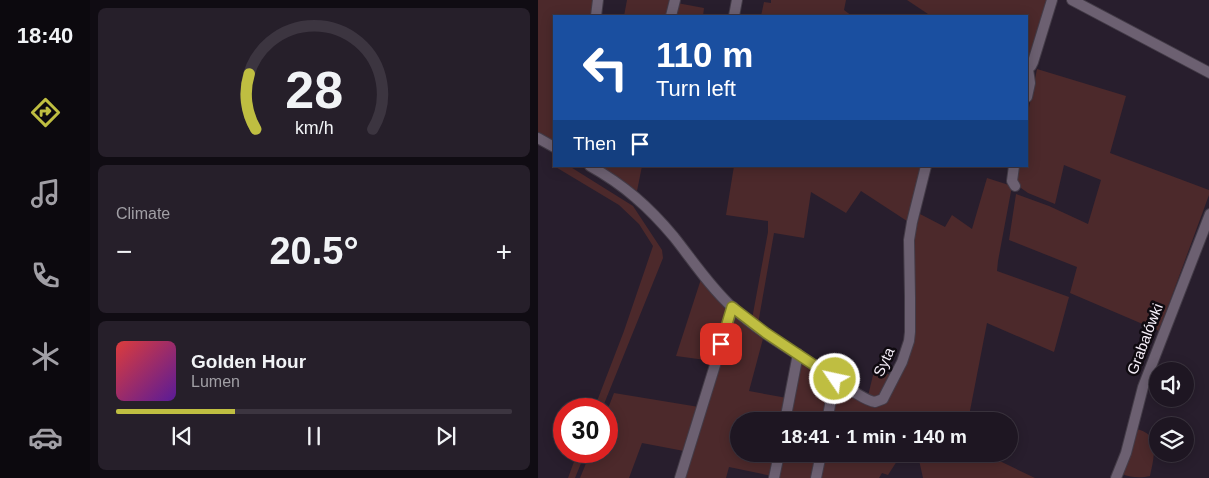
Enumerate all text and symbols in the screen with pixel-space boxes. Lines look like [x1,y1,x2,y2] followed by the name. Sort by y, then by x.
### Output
[17,23,73,48] text: 18:40
[573,35,638,100] icon: left
[656,35,753,74] text: 110 m
[285,61,343,119] text: 28
[656,76,736,101] text: Turn left
[28,95,63,130] icon: directions
[295,118,333,138] text: km/h
[626,130,654,158] icon: arrive
[573,133,616,154] text: Then
[28,176,63,211] icon: music
[116,205,170,222] text: Climate
[269,230,359,272] text: 20.5°
[116,236,132,267] text: −
[496,236,512,267] text: +
[28,258,63,293] icon: phone
[1123,301,1166,377] street label: Grabalówki
[700,323,742,365] pin
[707,330,735,358] icon: arrive
[28,339,63,374] icon: climate
[870,344,898,379] street label: Syta
[191,351,306,372] text: Golden Hour
[808,352,860,404] position arrow
[1149,362,1194,462] map controls
[1149,362,1194,407] button: sound
[191,373,240,390] text: Lumen
[553,398,618,463] speed limit sign: 30
[1149,417,1194,462] button: layers
[28,420,63,455] icon: car
[168,422,196,450] icon: previous
[300,422,328,450] icon: pause
[432,422,460,450] icon: next
[781,426,967,447] text: 18:41 · 1 min · 140 m

